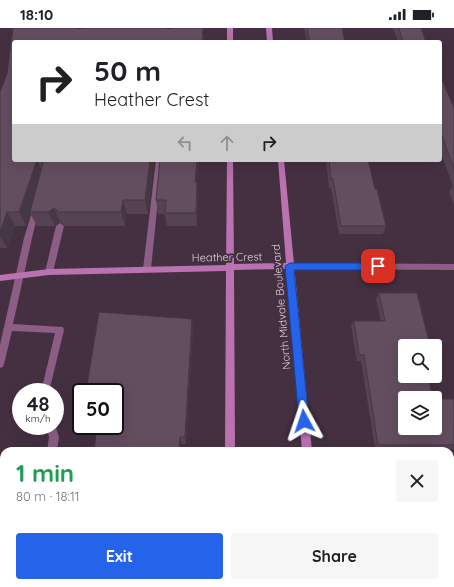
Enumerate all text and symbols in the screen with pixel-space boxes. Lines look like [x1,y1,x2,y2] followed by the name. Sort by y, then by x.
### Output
[20,5,53,24] text: 18:10
[94,53,161,88] text: 50 m
[28,56,80,108] icon: right
[94,88,209,111] text: Heather Crest
[174,132,196,154] icon: left
[216,132,238,154] icon: ahead
[258,132,280,154] icon: right
[269,244,293,370] street label: North Midvale Boulevard
[192,249,263,265] street label: Heather Crest
[361,249,395,283] pin
[367,255,389,277] icon: arrive
[398,339,442,435] map controls
[398,339,442,383] button: search
[72,383,124,435] speed limit sign: 50
[27,391,49,416] text: 48
[398,391,442,435] button: layers
[283,400,325,442] position arrow
[25,412,51,425] text: km/h
[16,458,74,488] text: 1 min
[396,460,438,502] button: close
[16,488,80,504] text: 80 m · 18:11
[16,533,223,579] button: Exit
[231,533,438,579] button: Share

